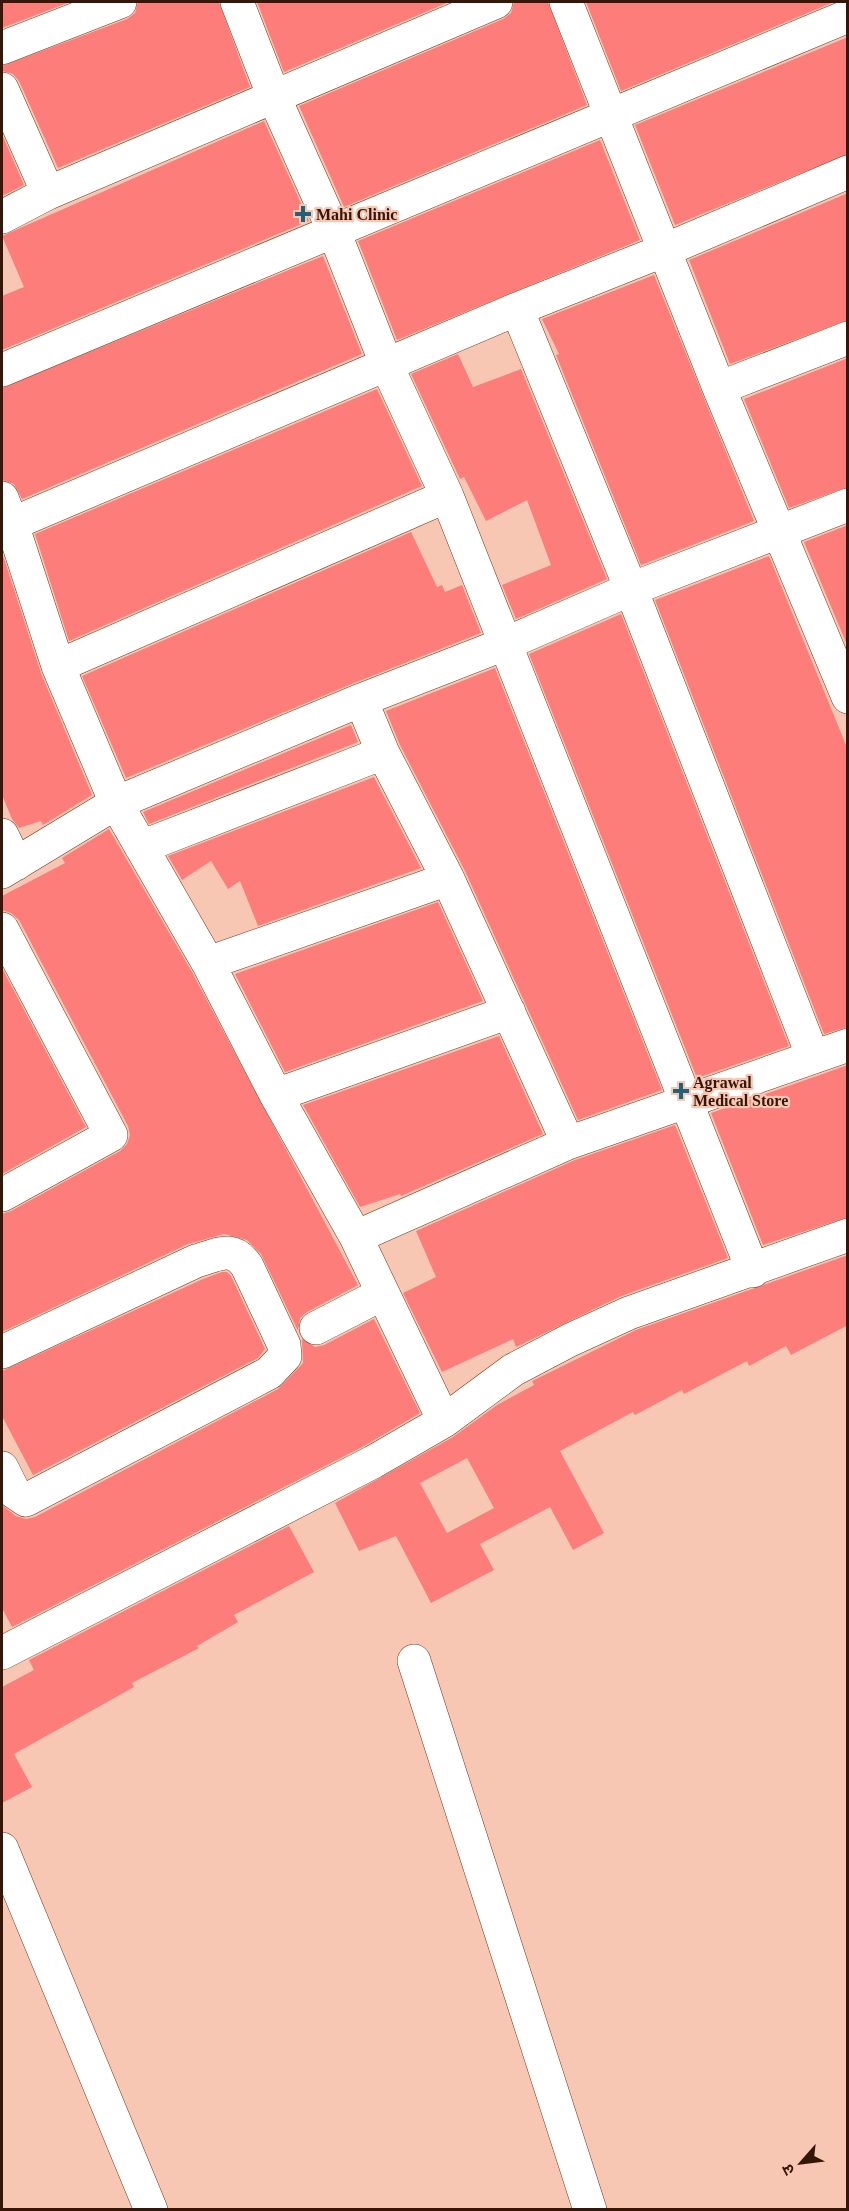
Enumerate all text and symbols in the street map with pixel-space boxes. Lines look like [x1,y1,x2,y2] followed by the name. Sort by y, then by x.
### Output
[294,205,312,223] marker: Mahi Clinic
[316,206,397,223] place label: Mahi Clinic
[693,1074,788,1109] place label: Agrawal Medical Store
[674,1084,688,1098] marker: Agrawal Medical Store
[771,2133,831,2193] north arrow
[778,2161,798,2178] text: उ

